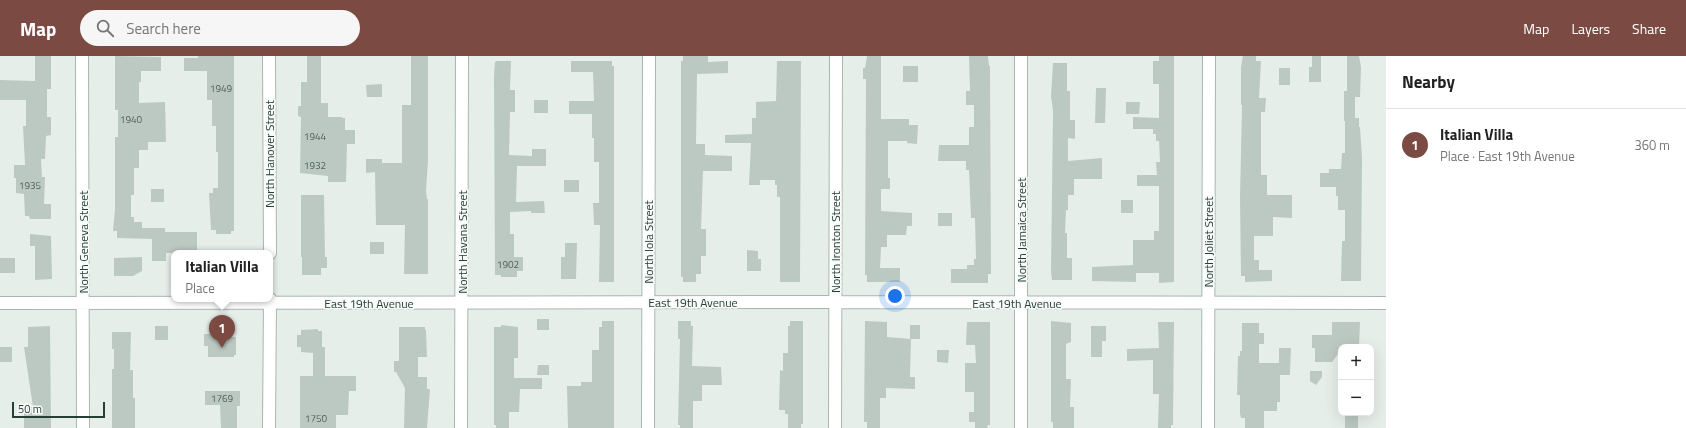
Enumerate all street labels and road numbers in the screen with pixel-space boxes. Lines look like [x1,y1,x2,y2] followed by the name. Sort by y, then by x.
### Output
[260,99,279,208] street label: North Hanover Street
[1012,177,1031,282] street label: North Jamaica Street
[453,189,472,294] street label: North Havana Street
[74,190,93,293] street label: North Geneva Street
[826,190,845,293] street label: North Ironton Street
[1199,196,1218,287] street label: North Joliet Street
[639,200,658,284] street label: North Iola Street
[648,293,738,312] street label: East 19th Avenue
[324,294,414,313] street label: East 19th Avenue
[972,294,1062,313] street label: East 19th Avenue

